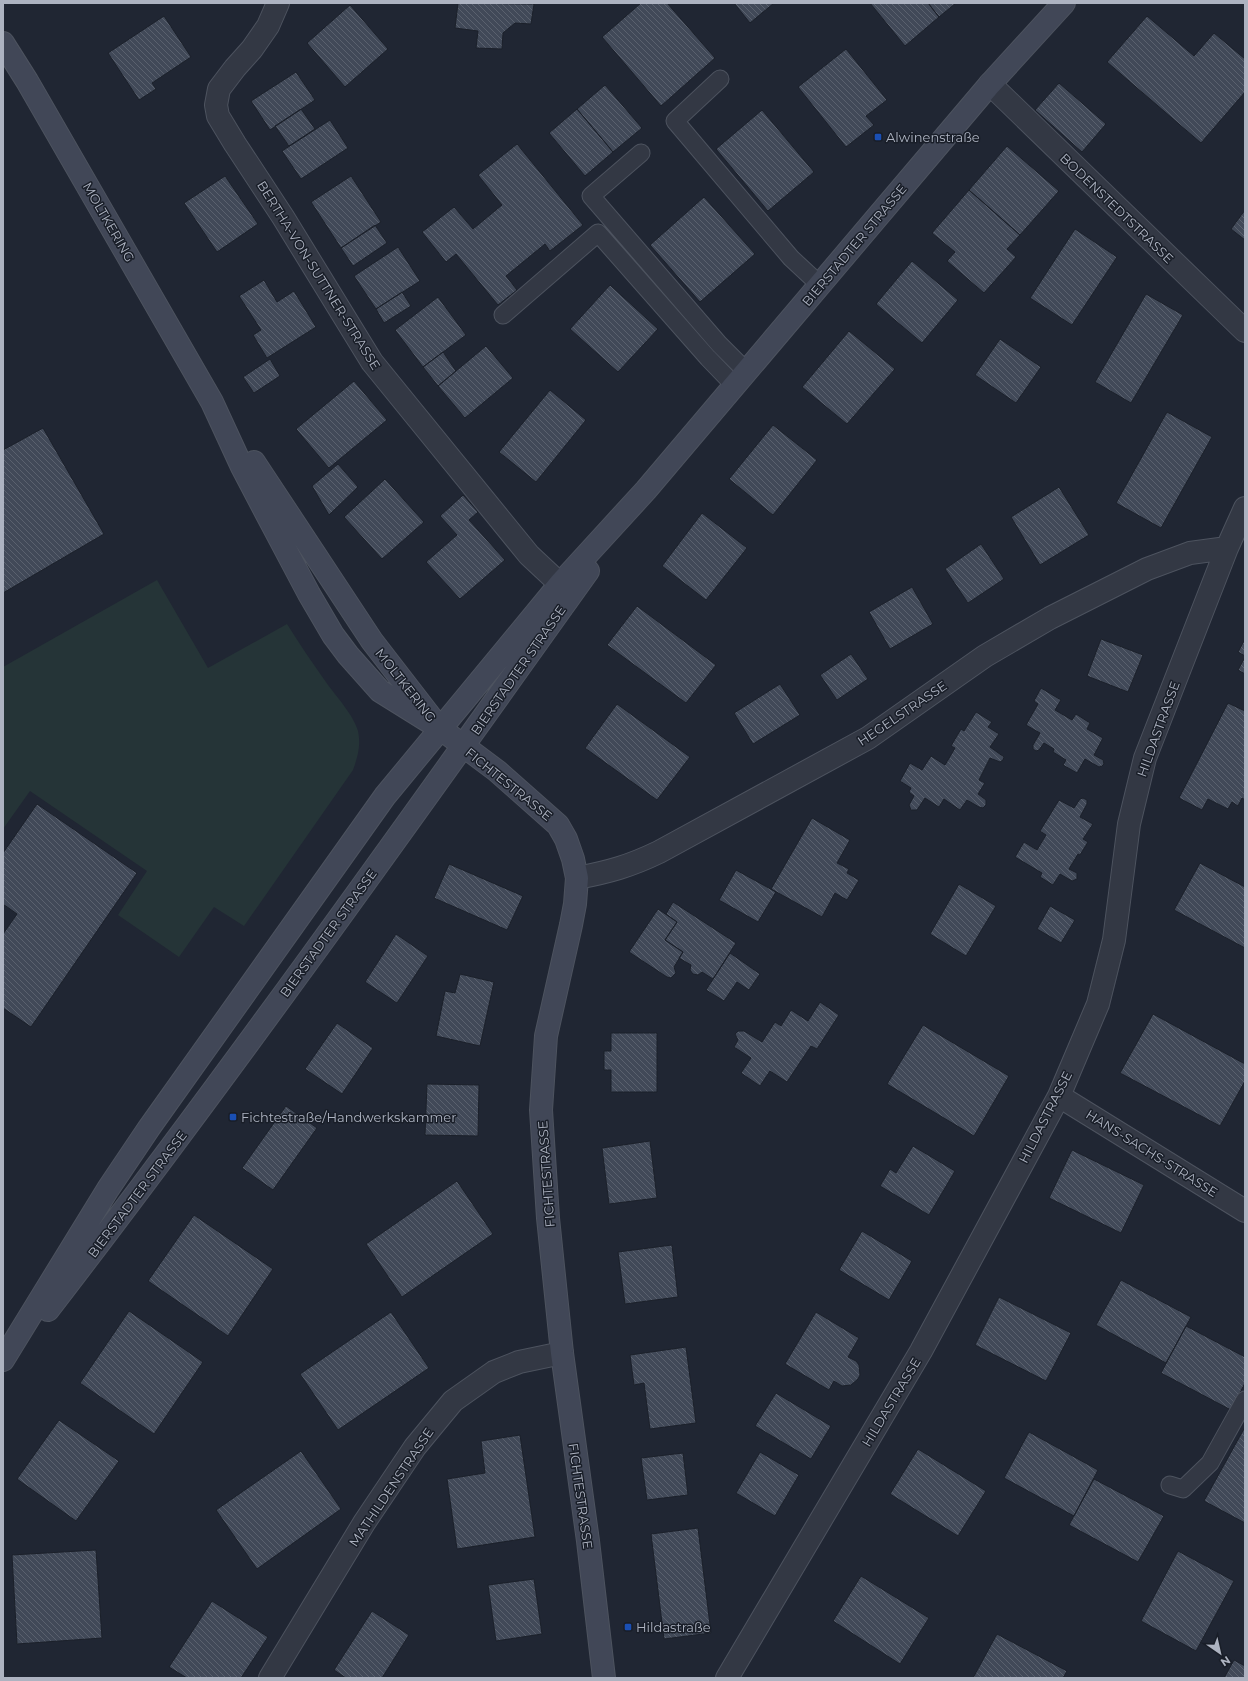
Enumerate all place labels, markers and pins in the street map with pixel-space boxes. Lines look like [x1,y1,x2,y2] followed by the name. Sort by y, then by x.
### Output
[886,129,980,145] place label: Alwinenstraße
[873,132,883,142] marker: Alwinenstraße
[241,1109,456,1125] place label: Fichtestraße/Handwerkskammer
[228,1112,238,1122] marker: Fichtestraße/Handwerkskammer
[636,1619,711,1635] place label: Hildastraße
[623,1622,633,1632] marker: Hildastraße

